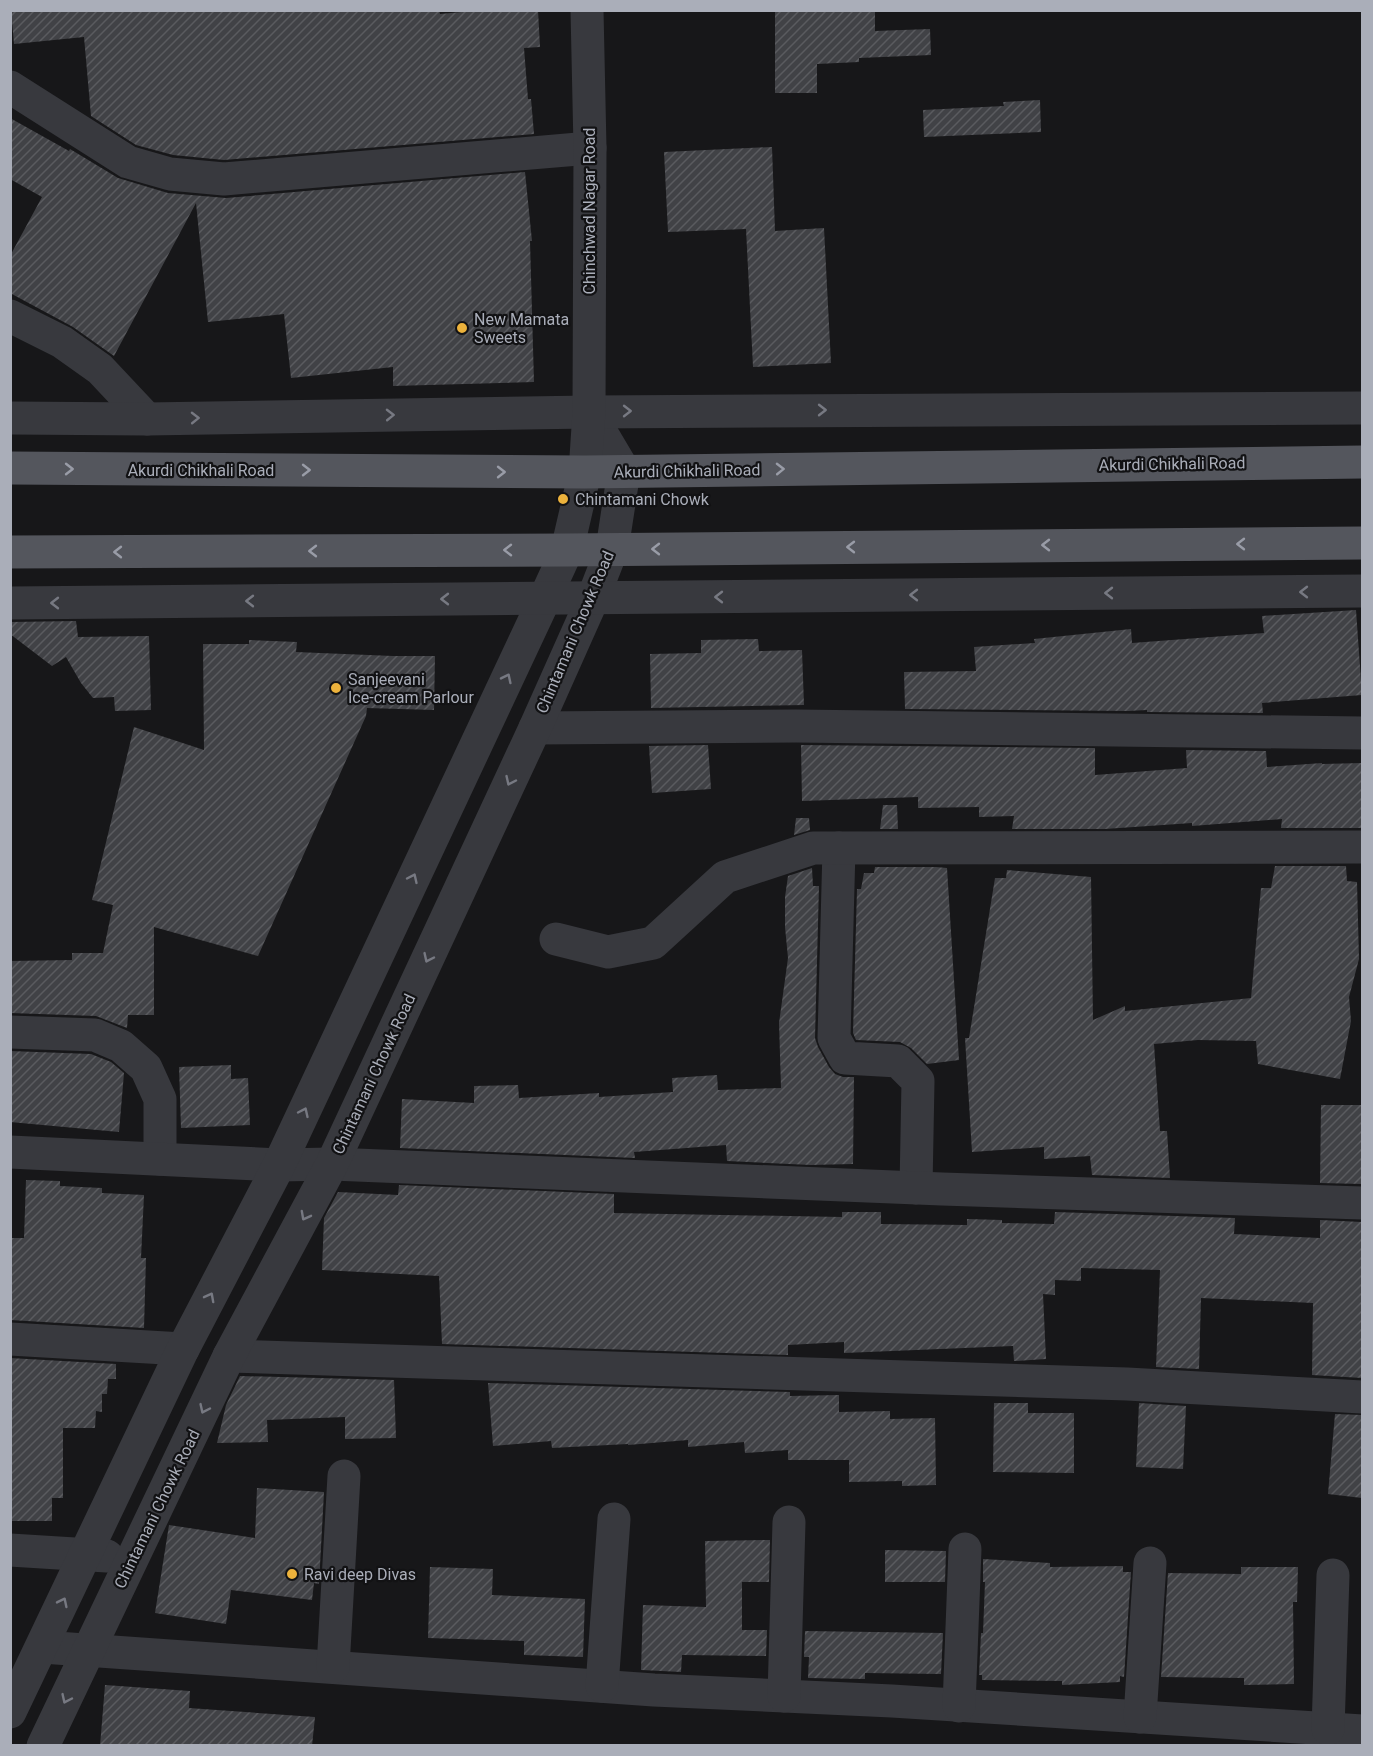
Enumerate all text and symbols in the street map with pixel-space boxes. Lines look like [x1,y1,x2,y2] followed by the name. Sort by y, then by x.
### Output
[580,128,599,294] street label: Chinchwad Nagar Road
[474,310,569,347] place label: New Mamata Sweets
[455,321,469,335] marker: New Mamata Sweets
[817,404,826,416] one-way arrow
[622,405,631,418] one-way arrow
[385,409,394,421] one-way arrow
[190,412,199,424] one-way arrow
[1098,453,1246,475] street label: Akurdi Chikhali Road
[613,460,761,482] street label: Akurdi Chikhali Road
[128,461,274,480] street label: Akurdi Chikhali Road
[64,463,73,475] one-way arrow
[775,463,784,475] one-way arrow
[301,464,310,476] one-way arrow
[496,466,505,478] one-way arrow
[575,490,710,509] place label: Chintamani Chowk
[556,492,570,506] marker: Chintamani Chowk
[1237,538,1246,550] one-way arrow
[1042,539,1051,552] one-way arrow
[847,541,856,553] one-way arrow
[652,543,661,555] one-way arrow
[504,544,513,556] one-way arrow
[309,545,318,557] one-way arrow
[114,546,123,558] one-way arrow
[532,548,618,716] street label: Chintamani Chowk Road
[1300,586,1309,598] one-way arrow
[1105,587,1114,599] one-way arrow
[910,589,919,601] one-way arrow
[715,591,724,603] one-way arrow
[440,593,449,605] one-way arrow
[245,595,254,607] one-way arrow
[50,596,59,609] one-way arrow
[348,670,474,707] place label: Sanjeevani Ice-cream Parlour
[500,673,512,684] one-way arrow
[329,681,343,695] marker: Sanjeevani Ice-cream Parlour
[505,774,517,785] one-way arrow
[406,874,418,885] one-way arrow
[424,951,436,962] one-way arrow
[329,991,419,1157] street label: Chintamani Chowk Road
[296,1108,308,1119] one-way arrow
[301,1210,312,1220] one-way arrow
[203,1292,214,1303] one-way arrow
[200,1403,212,1414] one-way arrow
[110,1426,204,1592] street label: Chintamani Chowk Road
[304,1565,416,1584] place label: Ravi deep Divas
[285,1567,299,1581] marker: Ravi deep Divas
[56,1598,68,1609] one-way arrow
[61,1692,73,1703] one-way arrow

